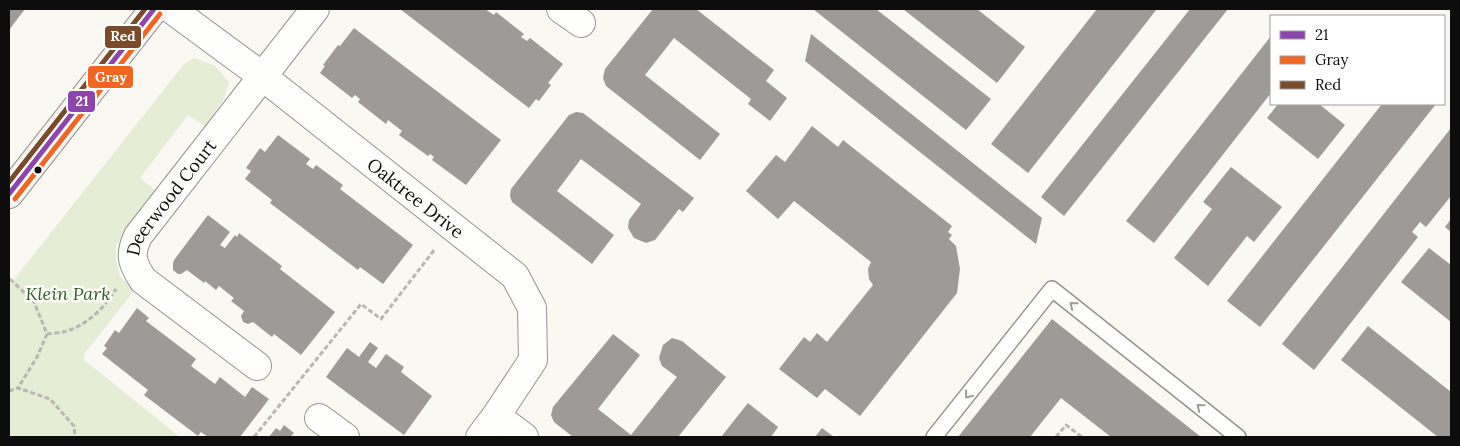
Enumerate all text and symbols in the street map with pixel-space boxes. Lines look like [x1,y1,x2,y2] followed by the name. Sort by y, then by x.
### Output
[1270,15,1445,105] legend
[104,25,142,49] line badge: Red
[1315,25,1329,44] text: 21
[110,27,136,45] text: Red
[1315,50,1348,69] text: Gray
[87,65,134,89] line badge: Gray
[95,68,127,86] text: Gray
[1315,75,1341,94] text: Red
[67,90,96,113] line badge: 21
[75,92,89,110] text: 21
[121,134,221,258] street label: Deerwood Court
[363,152,469,243] street label: Oaktree Drive
[33,165,43,175] unlabelled marker
[25,282,111,305] park label: Klein Park
[1070,303,1079,311] one-way arrow
[965,389,974,399] one-way arrow
[1197,404,1206,412] one-way arrow

